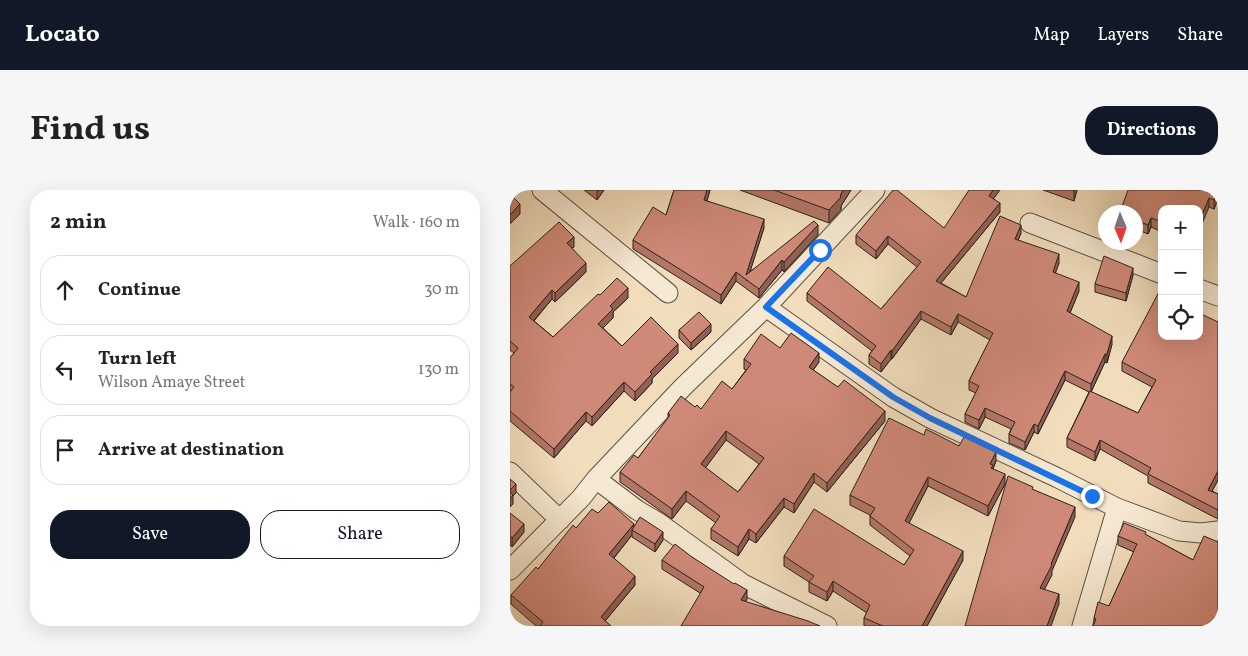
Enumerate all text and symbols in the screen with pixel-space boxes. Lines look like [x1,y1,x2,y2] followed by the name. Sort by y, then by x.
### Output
[25,18,100,52] text: Locato
[1033,23,1069,48] text: Map
[1097,23,1149,48] text: Layers
[1177,23,1223,48] text: Share
[30,106,150,154] text: Find us
[1085,106,1218,155] button: Directions
[1098,205,1143,250] north arrow
[1158,205,1203,340] map controls
[1158,205,1203,250] button: +
[50,208,107,237] text: 2 min
[373,212,460,234] text: Walk · 160 m
[809,239,832,262] route start
[1158,250,1203,295] button: −
[51,276,79,304] icon: ahead
[98,277,181,303] text: Continue
[424,279,459,301] text: 30 m
[1158,295,1203,340] button: locate
[98,346,177,372] text: Turn left
[51,356,79,384] icon: left
[418,359,459,381] text: 130 m
[98,372,245,394] text: Wilson Amaye Street
[51,436,79,464] icon: arrive
[98,437,284,463] text: Arrive at destination
[1081,485,1104,508] route end
[50,510,250,559] button: Save
[260,510,460,559] button: Share

